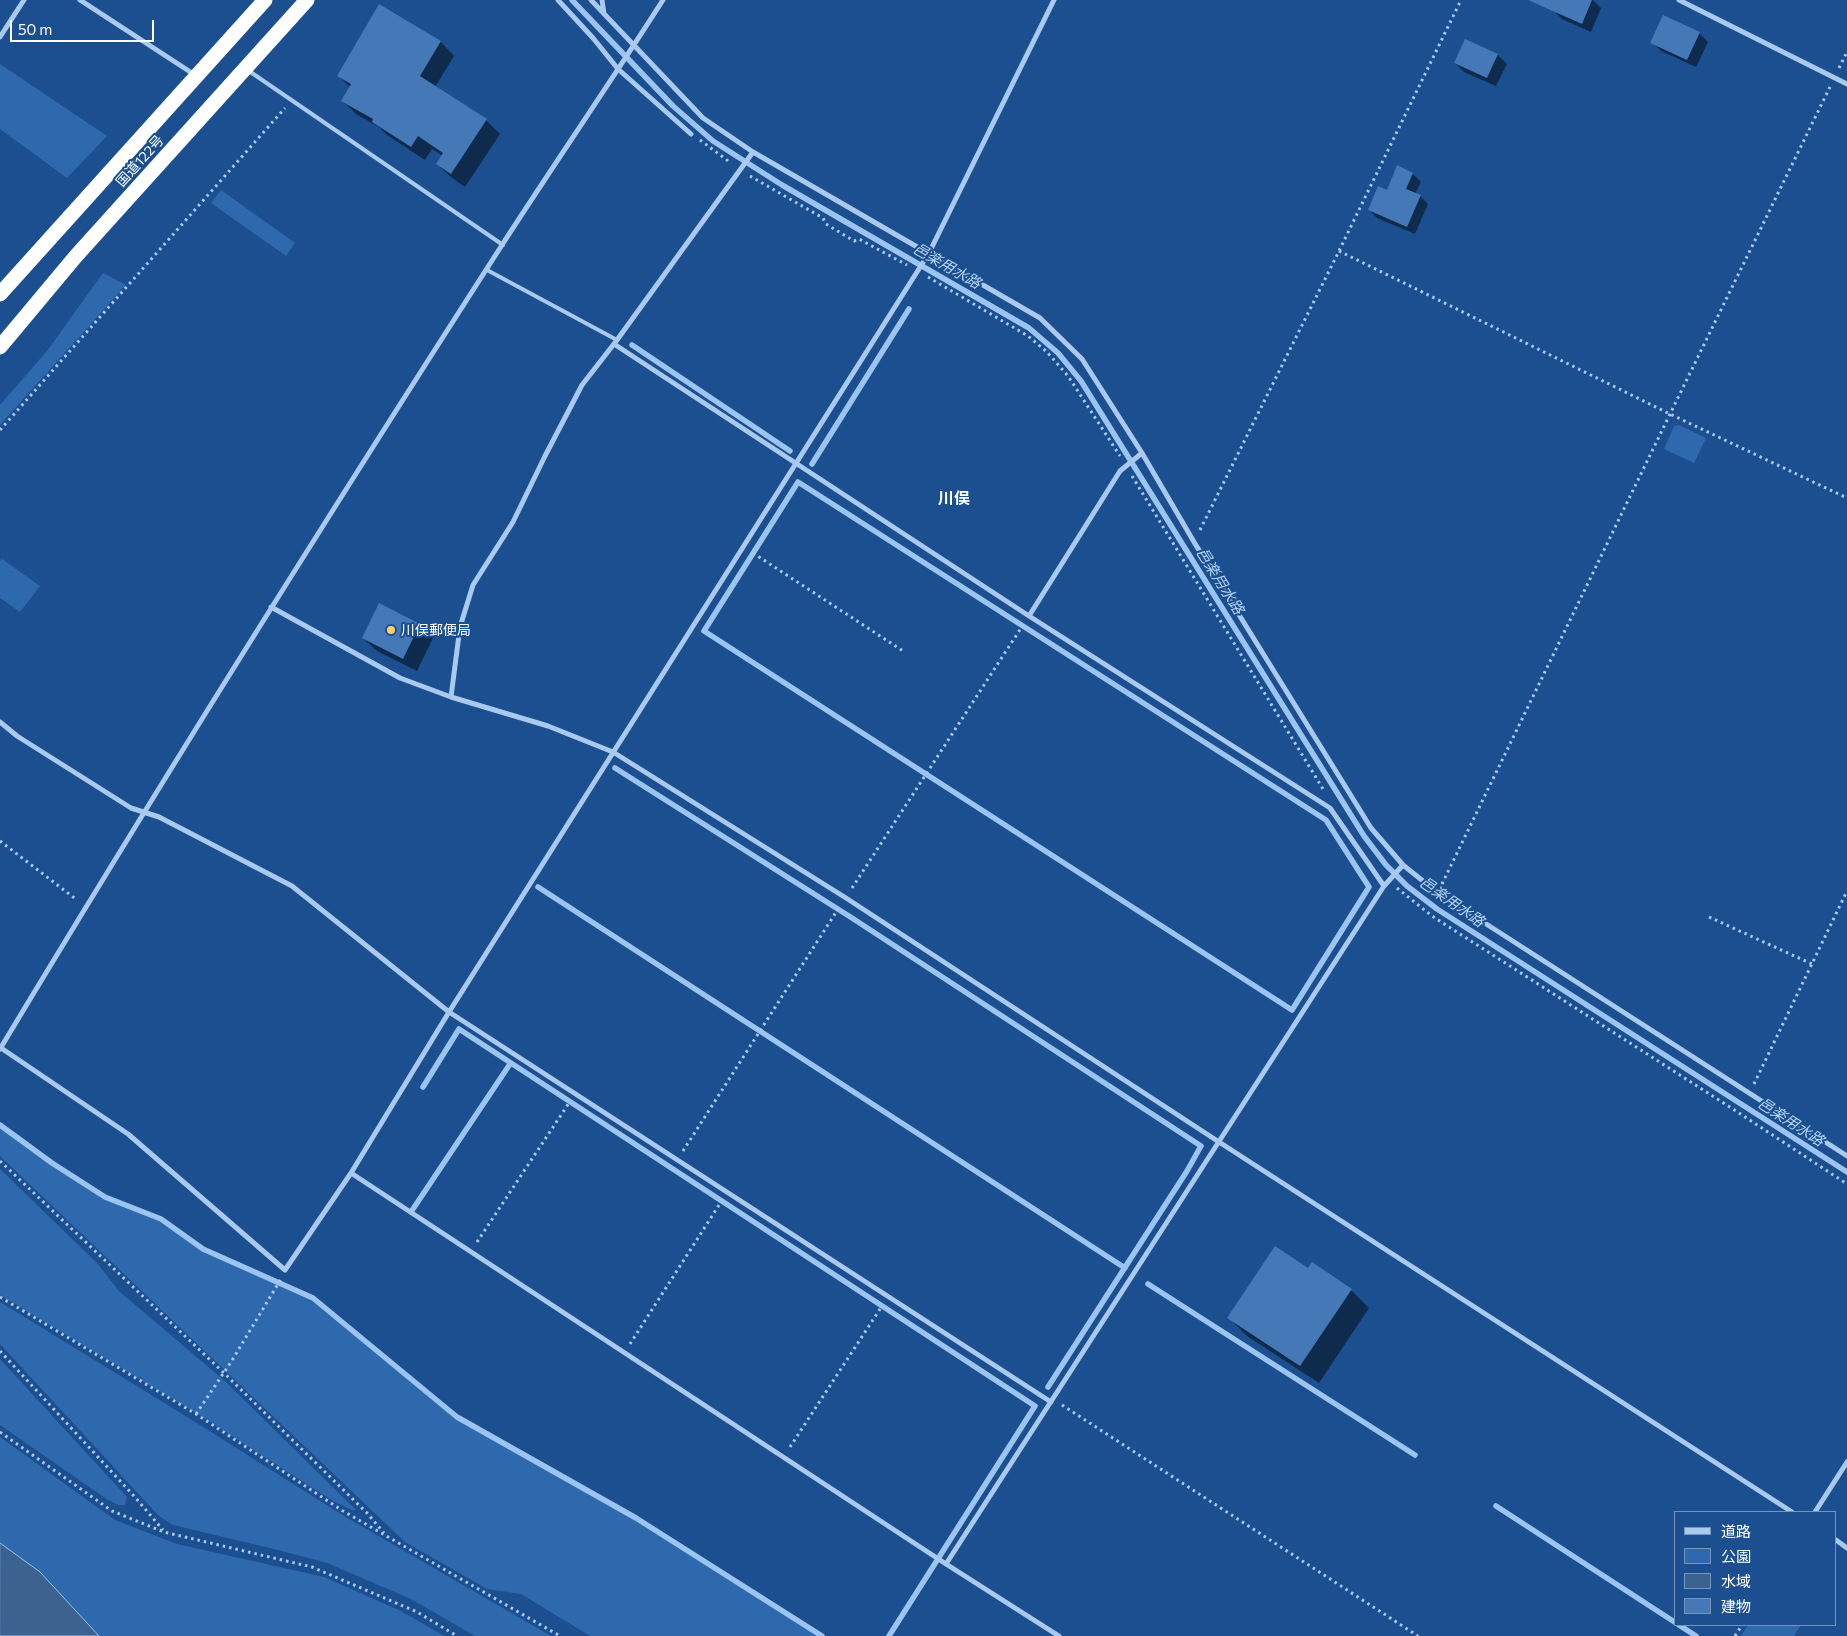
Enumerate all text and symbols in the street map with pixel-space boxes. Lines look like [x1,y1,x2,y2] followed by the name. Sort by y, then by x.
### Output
[12,10,156,42] scale bar
[18,20,52,38] text: 50 m
[113,132,167,190] street label: 国道122号
[910,239,984,293] water label: 邑楽用水路
[938,489,970,509] district label: 川俣
[1192,544,1248,618] water label: 邑楽用水路
[401,622,471,638] place label: 川俣郵便局
[385,624,397,636] marker: 川俣郵便局
[1416,873,1488,931] water label: 邑楽用水路
[1755,1094,1827,1150] water label: 邑楽用水路
[1674,1511,1837,1626] legend
[1721,1522,1751,1540] text: 道路
[1721,1547,1751,1565] text: 公園
[1721,1572,1751,1590] text: 水域
[1721,1597,1751,1615] text: 建物

